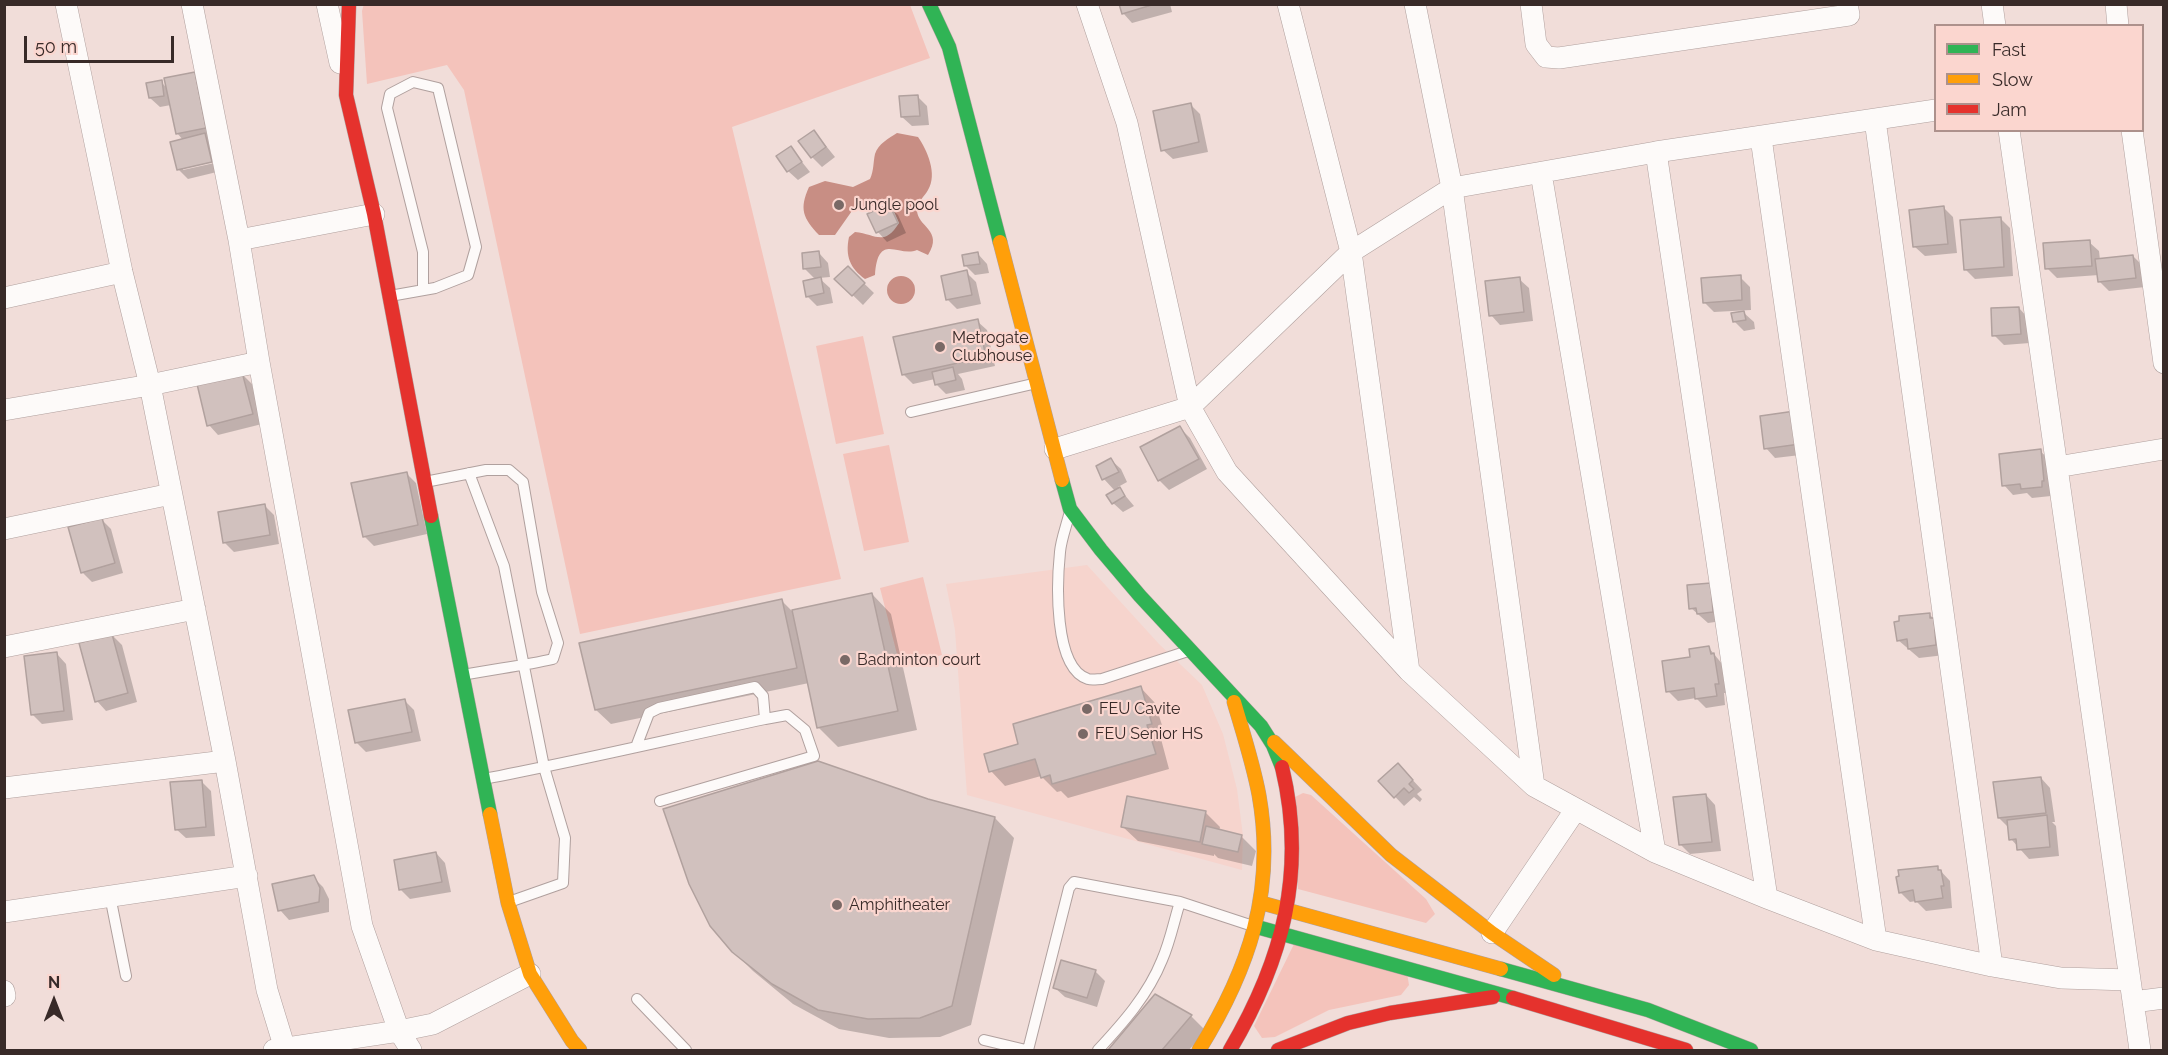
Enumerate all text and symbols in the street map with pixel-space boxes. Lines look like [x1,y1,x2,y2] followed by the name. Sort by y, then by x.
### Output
[27,24,177,62] scale bar
[1934,24,2144,132] legend
[35,36,77,57] text: 50 m
[1992,39,2026,60] text: Fast
[1992,69,2033,90] text: Slow
[1992,99,2027,120] text: Jam
[851,195,938,215] place label: Jungle pool
[832,198,846,212] marker: Jungle pool
[952,328,1032,366] place label: Metrogate Clubhouse
[933,340,947,354] marker: Metrogate Clubhouse
[857,650,981,670] place label: Badminton court
[838,653,852,667] marker: Badminton court
[1099,699,1180,719] place label: FEU Cavite
[1080,702,1094,716] marker: FEU Cavite
[1095,724,1203,744] place label: FEU Senior HS
[1076,727,1090,741] marker: FEU Senior HS
[849,895,950,915] place label: Amphitheater
[830,898,844,912] marker: Amphitheater
[24,971,84,1031] north arrow
[48,973,60,992] text: N

